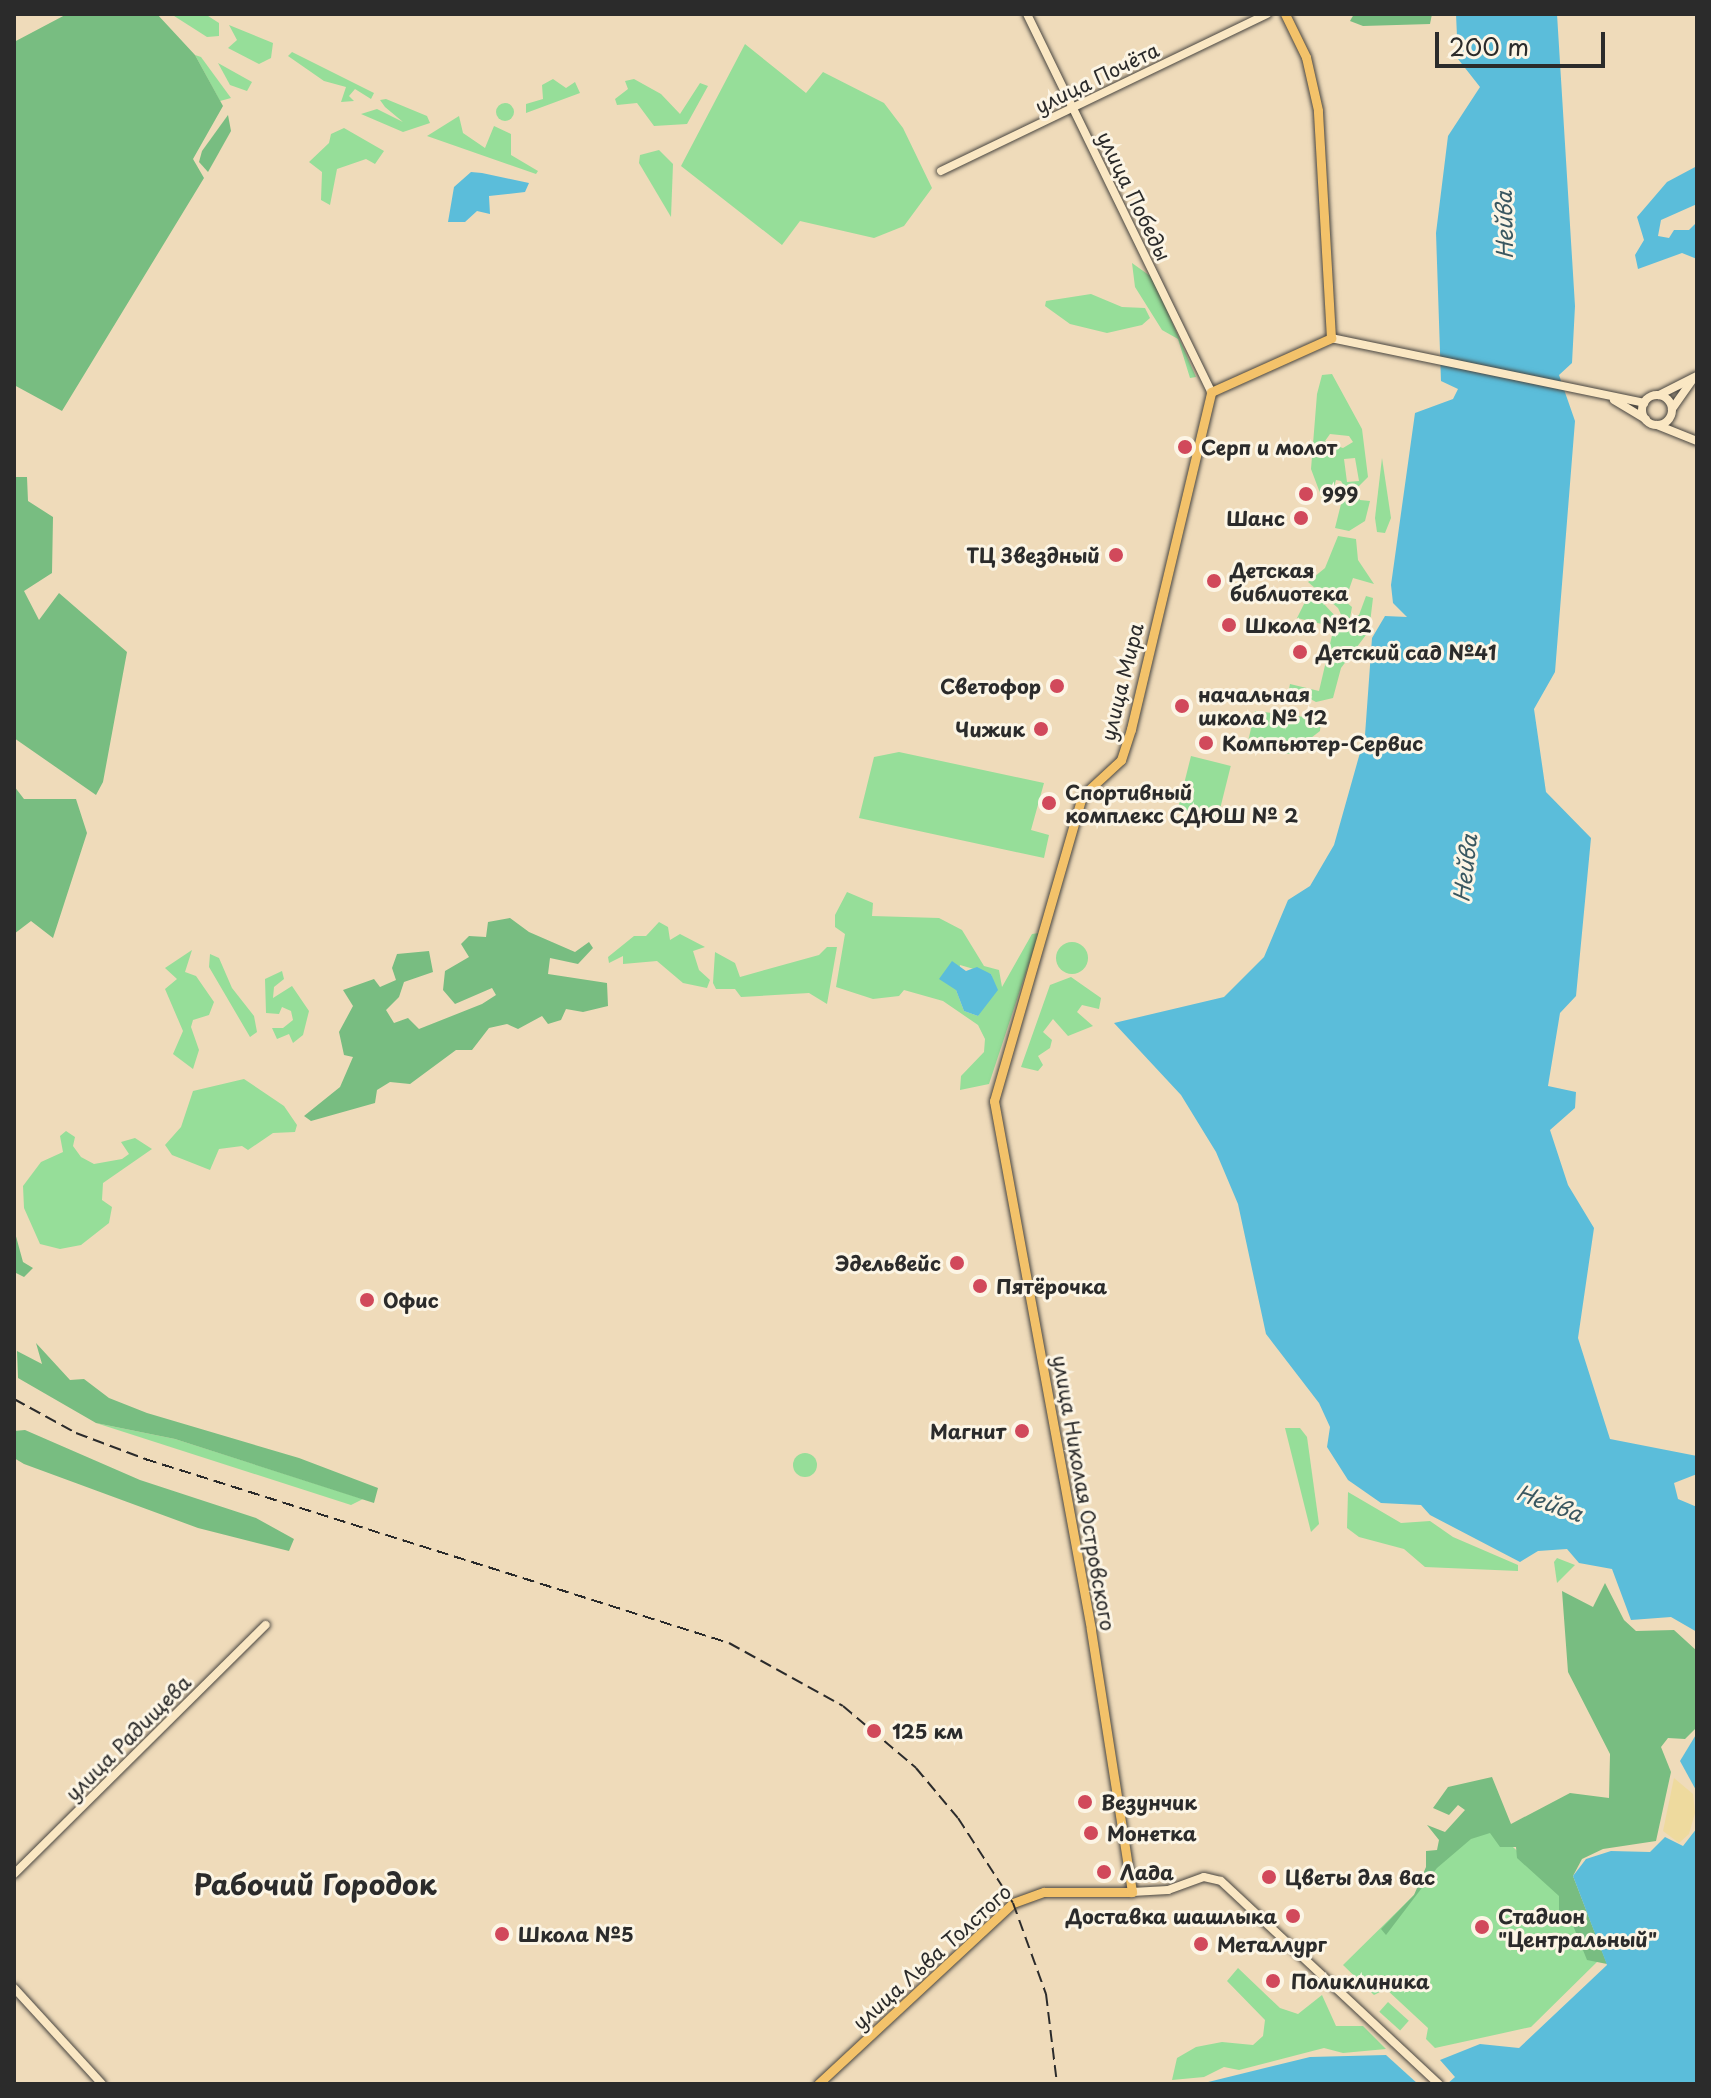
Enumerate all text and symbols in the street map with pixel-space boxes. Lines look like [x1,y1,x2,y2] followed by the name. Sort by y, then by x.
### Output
[1439,16,1609,66] scale bar
[1449,28,1529,64] text: 200 m
[1030,37,1164,119] street label: улица Почёта
[1092,127,1176,265] street label: улица Победы
[1489,191,1517,259] water label: Нейва
[1201,435,1339,459] place label: Серп и молот
[1176,438,1194,456] marker: Серп и молот
[1322,482,1358,506] place label: 999
[1297,485,1315,503] marker: 999
[1226,506,1285,530] place label: Шанс
[1292,509,1310,527] marker: Шанс
[964,543,1100,567] place label: ТЦ Звездный
[1107,546,1125,564] marker: ТЦ Звездный
[1230,558,1349,605] place label: Детская библиотека
[1205,572,1223,590] marker: Детская библиотека
[1245,613,1372,637] place label: Школа №12
[1220,616,1238,634] marker: Школа №12
[1096,620,1148,744] street label: улица Мира
[1316,640,1497,664] place label: Детский сад №41
[1291,643,1309,661] marker: Детский сад №41
[940,674,1041,698] place label: Светофор
[1048,677,1066,695] marker: Светофор
[1198,682,1328,729] place label: начальная школа № 12
[1173,697,1191,715] marker: начальная школа № 12
[955,717,1025,741] place label: Чижик
[1032,720,1050,738] marker: Чижик
[1222,731,1423,755] place label: Компьютер-Сервис
[1197,734,1215,752] marker: Компьютер-Сервис
[1065,780,1300,827] place label: Спортивный комплекс СДЮШ № 2
[1040,794,1058,812] marker: Спортивный комплекс СДЮШ № 2
[1447,833,1481,903] water label: Нейва
[835,1251,941,1275] place label: Эдельвейс
[948,1254,966,1272] marker: Эдельвейс
[996,1274,1107,1298] place label: Пятёрочка
[971,1277,989,1295] marker: Пятёрочка
[383,1288,439,1312] place label: Офис
[358,1291,376,1309] marker: Офис
[1048,1353,1120,1633] street label: улица Николая Островского
[930,1419,1006,1443] place label: Магнит
[1013,1422,1031,1440] marker: Магнит
[1513,1478,1587,1526] water label: Нейва
[60,1670,196,1806] street label: улица Радищева
[892,1719,964,1743] place label: 125 км
[863,1720,885,1742] marker: 125 км
[1101,1790,1197,1814] place label: Везунчик
[1076,1793,1094,1811] marker: Везунчик
[1107,1821,1197,1845] place label: Монетка
[1082,1824,1100,1842] marker: Монетка
[1120,1860,1174,1884] place label: Лада
[1095,1863,1113,1881] marker: Лада
[1285,1865,1436,1889] place label: Цветы для вас
[193,1867,437,1901] district label: Рабочий Городок
[1260,1868,1278,1886] marker: Цветы для вас
[847,1879,1017,2035] street label: улица Льва Толстого
[1065,1904,1277,1928] place label: Доставка шашлыка
[1498,1904,1657,1951] place label: Стадион "Центральный"
[1284,1907,1302,1925] marker: Доставка шашлыка
[1473,1918,1491,1936] marker: Стадион "Центральный"
[518,1922,635,1946] place label: Школа №5
[493,1925,511,1943] marker: Школа №5
[1217,1932,1327,1956] place label: Металлург
[1192,1935,1210,1953] marker: Металлург
[1291,1969,1430,1993] place label: Поликлиника
[1262,1970,1284,1992] marker: Поликлиника

